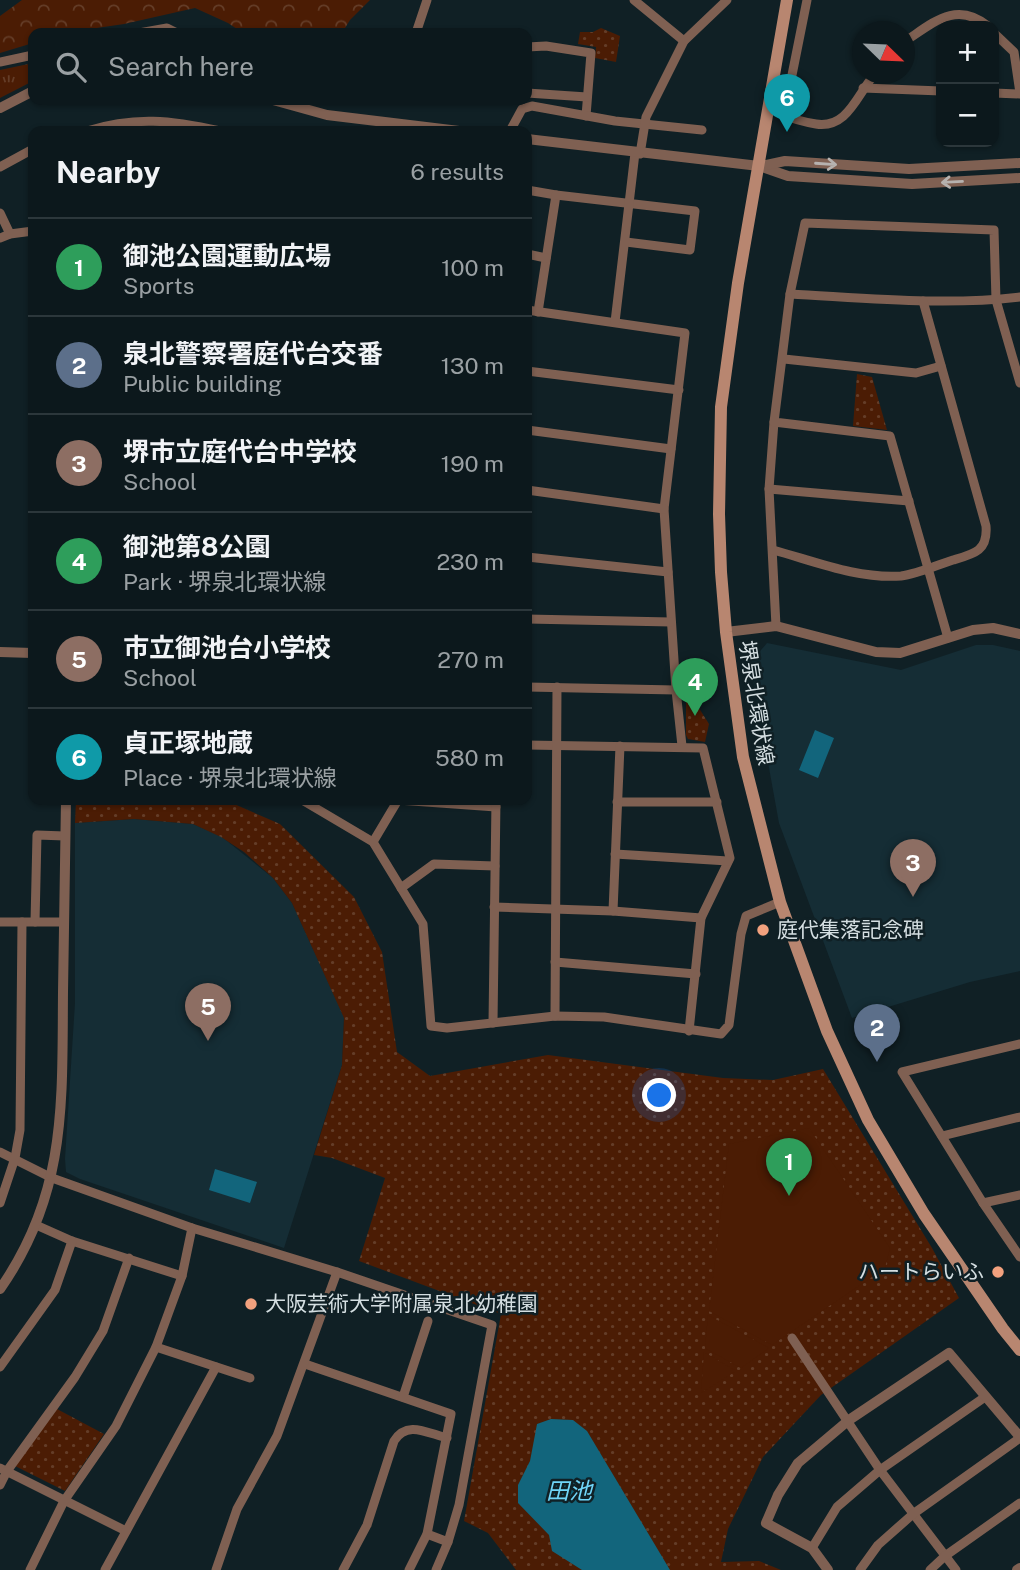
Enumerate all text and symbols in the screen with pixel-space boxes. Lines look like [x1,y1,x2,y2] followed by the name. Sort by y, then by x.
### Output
[852,21,915,84] north arrow
[936,21,999,147] map controls
[936,21,999,84] button: +
[28,28,532,105] search box
[52,48,90,86] icon: search
[108,51,254,82] text: Search here
[764,74,810,132] pin: 6
[936,84,999,147] button: −
[56,154,160,190] text: Nearby
[814,157,837,170] one-way arrow
[411,158,504,185] text: 6 results
[941,176,964,189] one-way arrow
[123,240,331,271] text: 御池公園運動広場
[74,254,84,281] text: 1
[441,254,504,281] text: 100 m
[123,272,194,299] text: Sports
[123,338,383,369] text: 泉北警察署庭代台交番
[72,352,86,379] text: 2
[441,352,504,379] text: 130 m
[123,370,282,397] text: Public building
[123,436,357,467] text: 堺市立庭代台中学校
[71,450,87,477] text: 3
[441,450,504,477] text: 190 m
[123,468,197,495] text: School
[123,531,270,562] text: 御池第8公園
[71,548,87,575] text: 4
[436,548,504,575] text: 230 m
[123,568,326,595] text: Park · 堺泉北環状線
[123,632,331,663] text: 市立御池台小学校
[734,639,779,767] street label: 堺泉北環状線
[71,646,87,673] text: 5
[437,646,504,673] text: 270 m
[672,658,718,716] pin: 4
[123,664,197,691] text: School
[123,727,253,758] text: 貞正塚地蔵
[71,744,87,771] text: 6
[435,744,504,771] text: 580 m
[123,764,337,791] text: Place · 堺泉北環状線
[890,839,936,897] pin: 3
[777,917,924,942] place label: 庭代集落記念碑
[755,922,771,938] marker: 庭代集落記念碑
[185,983,231,1041] pin: 5
[854,1004,900,1062] pin: 2
[642,1078,676,1112] your location
[766,1138,812,1196] pin: 1
[858,1259,984,1284] place label: ハートらいふ
[990,1264,1006,1280] marker: ハートらいふ
[265,1291,538,1316] place label: 大阪芸術大学附属泉北幼稚園
[243,1296,259,1312] marker: 大阪芸術大学附属泉北幼稚園
[546,1477,594,1504] water label: 田池

